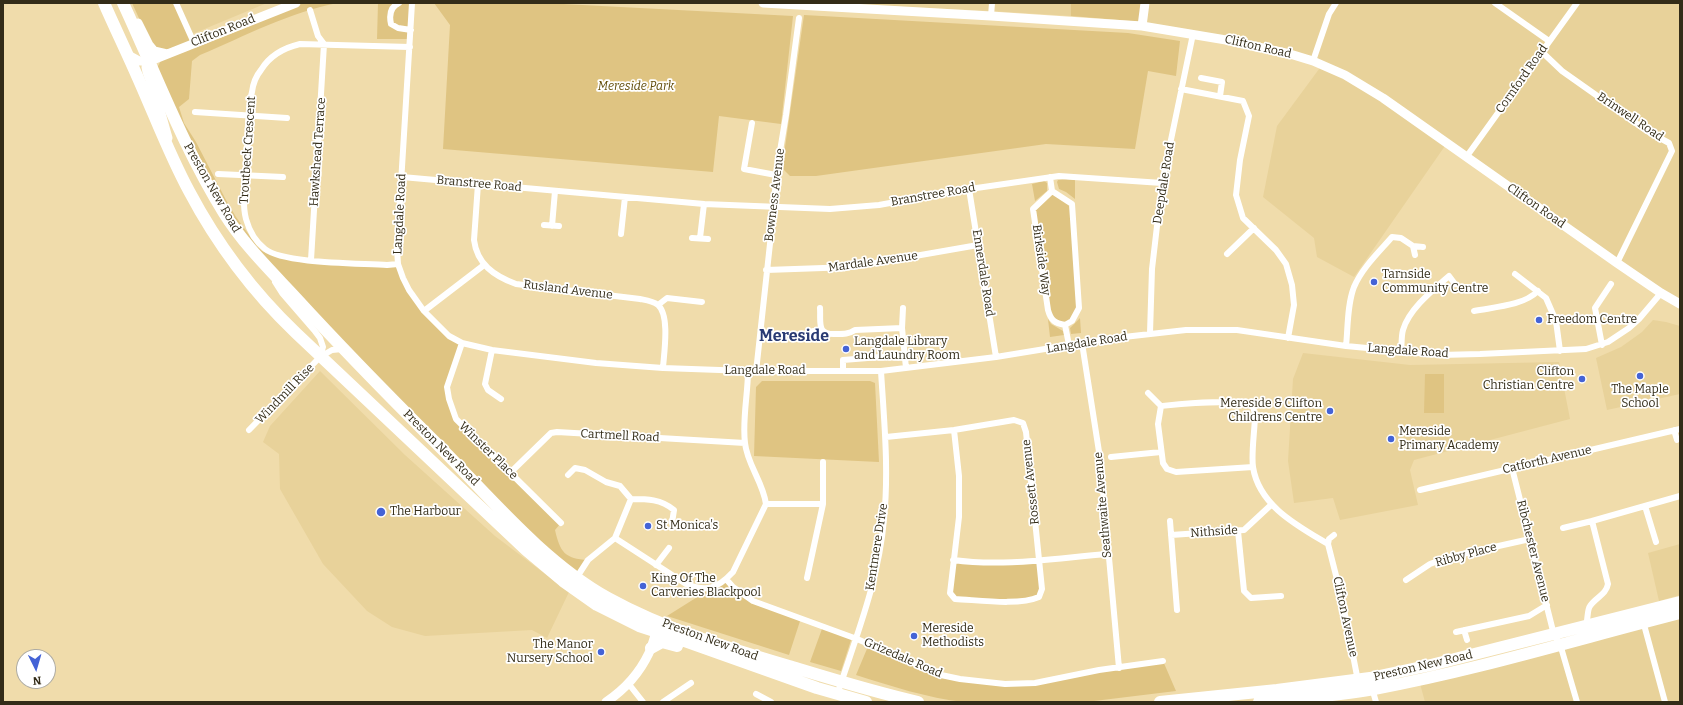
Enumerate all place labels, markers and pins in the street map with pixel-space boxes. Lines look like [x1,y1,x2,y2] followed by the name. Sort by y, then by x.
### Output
[1382,268,1488,296] place label: Tarnside Community Centre
[1369,277,1379,287] marker: Tarnside Community Centre
[1547,313,1637,327] place label: Freedom Centre
[1534,315,1544,325] marker: Freedom Centre
[854,335,960,363] place label: Langdale Library and Laundry Room
[841,344,851,354] marker: Langdale Library and Laundry Room
[1483,365,1574,393] place label: Clifton Christian Centre
[1635,371,1645,381] marker: The Maple School
[1577,374,1587,384] marker: Clifton Christian Centre
[1611,383,1669,411] place label: The Maple School
[1220,397,1322,425] place label: Mereside & Clifton Childrens Centre
[1325,406,1335,416] marker: Mereside & Clifton Childrens Centre
[1399,425,1499,453] place label: Mereside Primary Academy
[1386,434,1396,444] marker: Mereside Primary Academy
[390,505,461,519] place label: The Harbour
[375,506,387,518] marker: The Harbour
[656,519,718,533] place label: St Monica's
[643,521,653,531] marker: St Monica's
[651,572,761,600] place label: King Of The Carveries Blackpool
[638,581,648,591] marker: King Of The Carveries Blackpool
[922,622,984,650] place label: Mereside Methodists
[909,631,919,641] marker: Mereside Methodists
[507,638,593,666] place label: The Manor Nursery School
[596,647,606,657] marker: The Manor Nursery School

